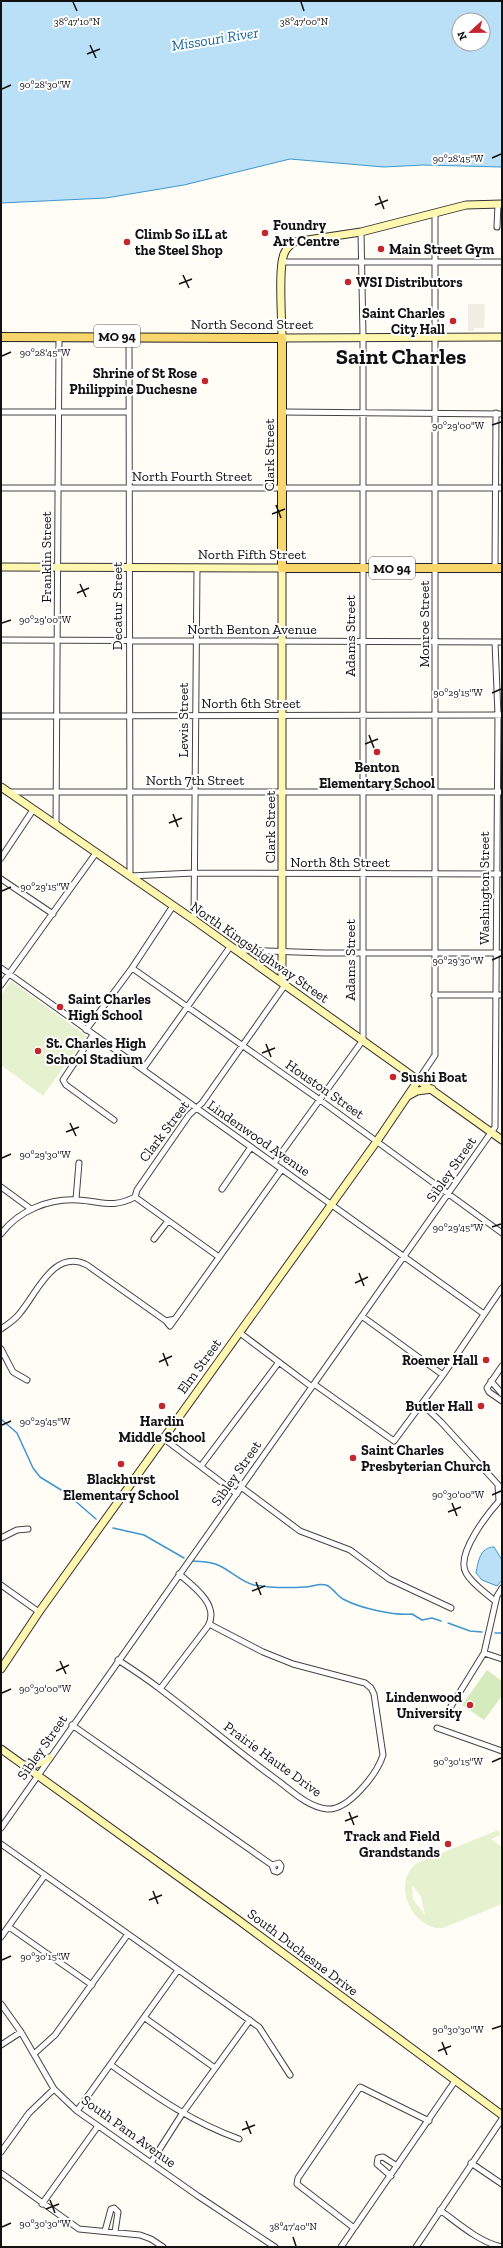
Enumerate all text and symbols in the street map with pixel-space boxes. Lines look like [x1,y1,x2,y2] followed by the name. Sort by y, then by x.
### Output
[451,12,491,52] north arrow
[54,16,101,28] text: 38°47'10"N
[280,16,329,28] text: 38°47'00"N
[170,23,261,55] water label: Missouri River
[454,29,470,42] text: N
[19,79,71,91] text: 90°28'30"W
[433,153,484,165] text: 90°28'45"W
[273,217,340,250] place label: Foundry Art Centre
[135,226,228,259] place label: Climb So iLL at the Steel Shop
[260,228,270,238] marker: Foundry Art Centre
[122,237,132,247] marker: Climb So iLL at the Steel Shop
[389,241,495,258] place label: Main Street Gym
[376,244,386,254] marker: Main Street Gym
[356,274,463,291] place label: WSI Distributors
[343,277,353,287] marker: WSI Distributors
[362,305,446,338] place label: Saint Charles City Hall
[191,316,314,333] street label: North Second Street
[448,316,458,326] marker: Saint Charles City Hall
[94,325,140,347] road number: MO 94
[336,343,466,370] district label: Saint Charles
[20,347,71,359] text: 90°28'45"W
[69,365,197,398] place label: Shrine of St Rose Philippine Duchesne
[200,376,210,386] marker: Shrine of St Rose Philippine Duchesne
[261,418,278,491] street label: Clark Street
[432,420,485,432] text: 90°29'00"W
[132,468,253,485] street label: North Fourth Street
[38,510,55,603] street label: Franklin Street
[198,546,307,563] street label: North Fifth Street
[369,557,415,579] road number: MO 94
[109,561,126,650] street label: Decatur Street
[416,580,433,667] street label: Monroe Street
[342,594,359,677] street label: Adams Street
[19,614,72,626] text: 90°29'00"W
[187,621,317,638] street label: North Benton Avenue
[175,682,192,757] street label: Lewis Street
[433,687,483,699] text: 90°29'15"W
[201,695,302,712] street label: North 6th Street
[372,747,382,757] marker: Benton Elementary School
[319,759,435,792] place label: Benton Elementary School
[146,772,245,789] street label: North 7th Street
[262,790,279,863] street label: Clark Street
[476,831,493,945] street label: Washington Street
[290,854,391,871] street label: North 8th Street
[20,881,70,893] text: 90°29'15"W
[187,898,333,1007] street label: North Kingshighway Street
[342,918,359,1001] street label: Adams Street
[432,955,484,967] text: 90°29'30"W
[68,991,152,1024] place label: Saint Charles High School
[55,1002,65,1012] marker: Saint Charles High School
[46,1035,146,1068] place label: St. Charles High School Stadium
[33,1046,43,1056] marker: St. Charles High School Stadium
[282,1056,368,1123] street label: Houston Street
[401,1069,467,1086] place label: Sushi Boat
[388,1072,398,1082] marker: Sushi Boat
[136,1097,194,1165] street label: Clark Street
[204,1097,314,1180] street label: Lindenwood Avenue
[423,1133,481,1205] street label: Sibley Street
[19,1149,71,1161] text: 90°29'30"W
[433,1222,484,1234] text: 90°29'45"W
[174,1335,226,1397] street label: Elm Street
[402,1352,478,1369] place label: Roemer Hall
[481,1355,491,1365] marker: Roemer Hall
[406,1398,473,1415] place label: Butler Hall
[157,1401,167,1411] marker: Hardin Middle School
[476,1401,486,1411] marker: Butler Hall
[118,1413,206,1446] place label: Hardin Middle School
[20,1416,71,1428] text: 90°29'45"W
[208,1437,266,1509] street label: Sibley Street
[361,1442,491,1475] place label: Saint Charles Presbyterian Church
[348,1453,358,1463] marker: Saint Charles Presbyterian Church
[116,1459,126,1469] marker: Blackhurst Elementary School
[63,1471,179,1504] place label: Blackhurst Elementary School
[432,1489,485,1501] text: 90°30'00"W
[19,1683,72,1695] text: 90°30'00"W
[386,1689,463,1722] place label: Lindenwood University
[465,1700,475,1710] marker: Lindenwood University
[14,1711,72,1783] street label: Sibley Street
[220,1718,325,1801] street label: Prairie Haute Drive
[433,1756,483,1768] text: 90°30'15"W
[344,1828,441,1861] place label: Track and Field Grandstands
[443,1839,453,1849] marker: Track and Field Grandstands
[244,1905,362,2000] street label: South Duchesne Drive
[20,1951,70,1963] text: 90°30'15"W
[432,2024,484,2036] text: 90°30'30"W
[78,2091,180,2172] street label: South Pam Avenue
[19,2218,71,2230] text: 90°30'30"W
[269,2221,317,2233] text: 38°47'40"N

